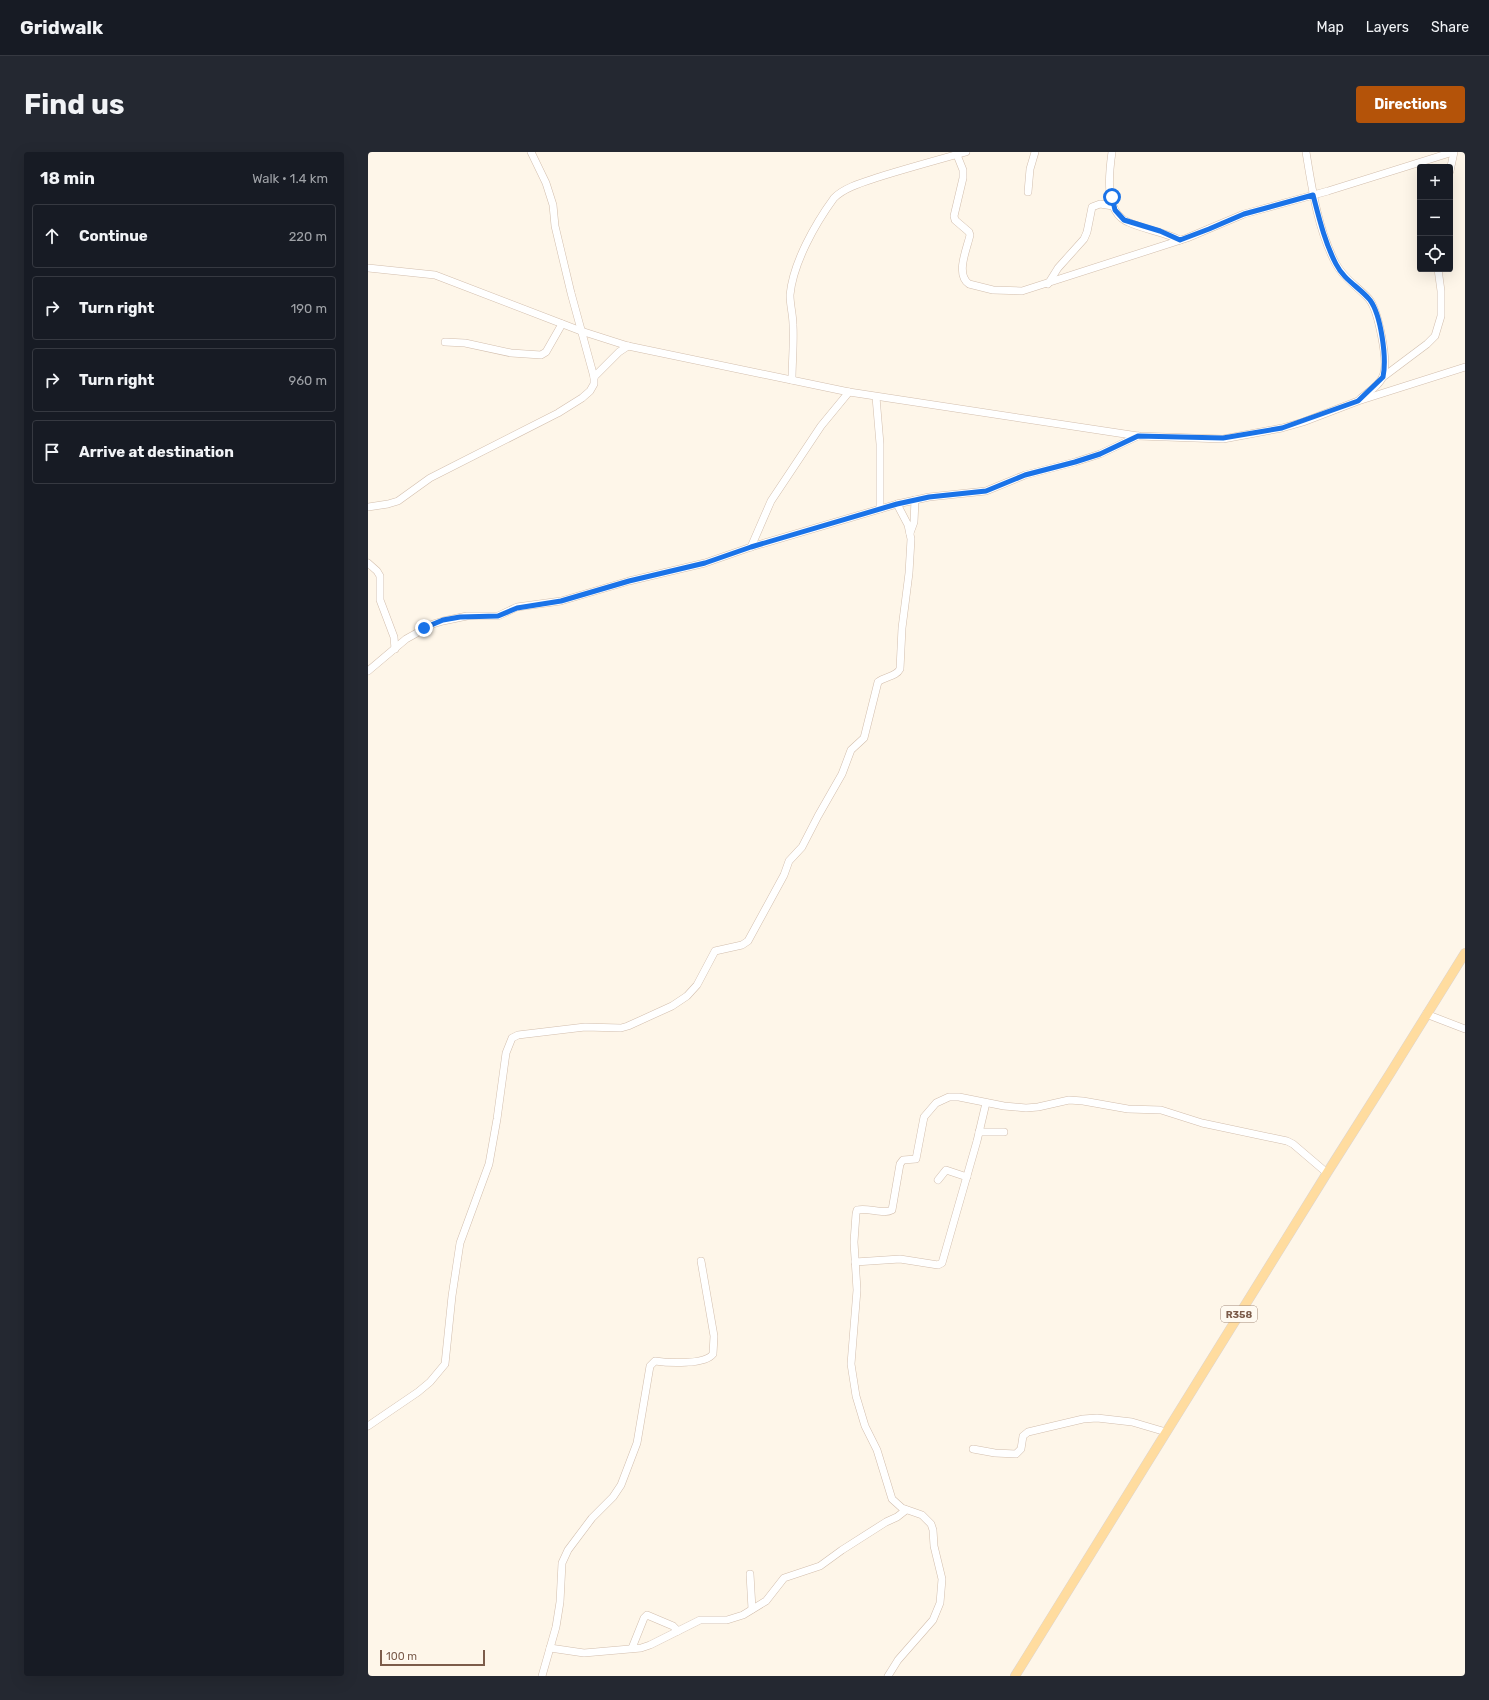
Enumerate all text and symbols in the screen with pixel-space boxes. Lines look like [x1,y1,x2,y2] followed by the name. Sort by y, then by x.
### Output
[20,16,103,39] text: Gridwalk
[1317,19,1344,36] text: Map
[1366,19,1409,36] text: Layers
[1431,19,1469,36] text: Share
[1356,86,1465,123] button: Directions
[24,88,124,121] text: Find us
[1417,164,1453,272] map controls
[1417,164,1453,200] button: +
[40,168,95,188] text: 18 min
[252,171,328,186] text: Walk · 1.4 km
[1103,188,1121,206] route start
[1417,200,1453,236] button: −
[41,225,63,247] icon: ahead
[79,227,148,245] text: Continue
[289,229,327,244] text: 220 m
[1417,236,1453,272] button: locate
[41,297,63,319] icon: right
[79,299,154,317] text: Turn right
[291,301,327,316] text: 190 m
[41,369,63,391] icon: right
[79,371,154,389] text: Turn right
[289,373,327,388] text: 960 m
[41,441,63,463] icon: arrive
[79,443,234,461] text: Arrive at destination
[415,619,433,637] route end
[1221,1306,1257,1322] road number: R358
[380,1648,485,1667] scale bar
[386,1650,417,1663] text: 100 m

